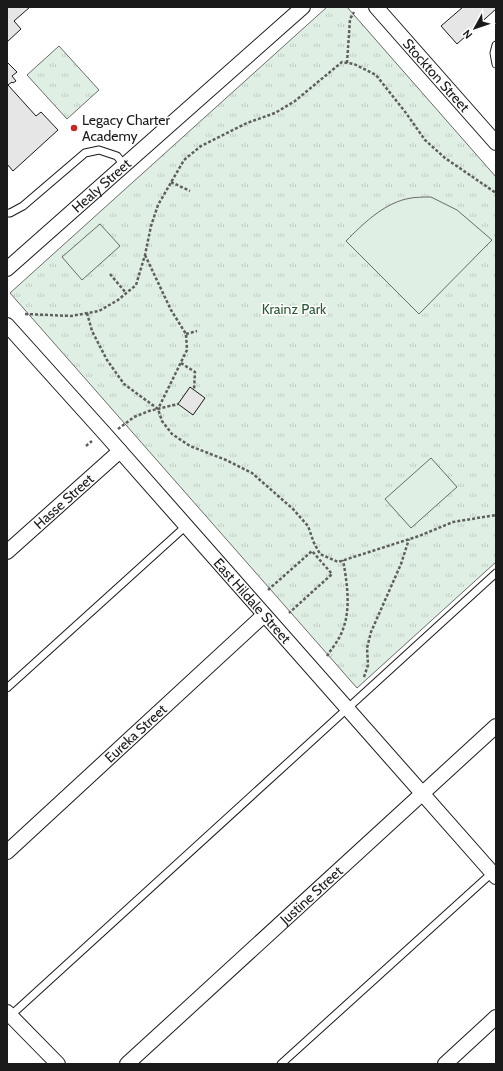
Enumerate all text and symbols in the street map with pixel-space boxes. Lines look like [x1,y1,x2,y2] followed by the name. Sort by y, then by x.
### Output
[455,8,495,48] north arrow
[459,27,475,42] text: N
[399,35,474,116] street label: Stockton Street
[82,111,170,145] place label: Legacy Charter Academy
[69,123,79,133] marker: Legacy Charter Academy
[68,154,135,216] street label: Healy Street
[262,300,327,318] park label: Krainz Park
[30,470,98,533] street label: Hasse Street
[210,554,295,647] street label: East Hildale Street
[101,700,171,767] street label: Eureka Street
[276,862,347,929] street label: Justine Street

